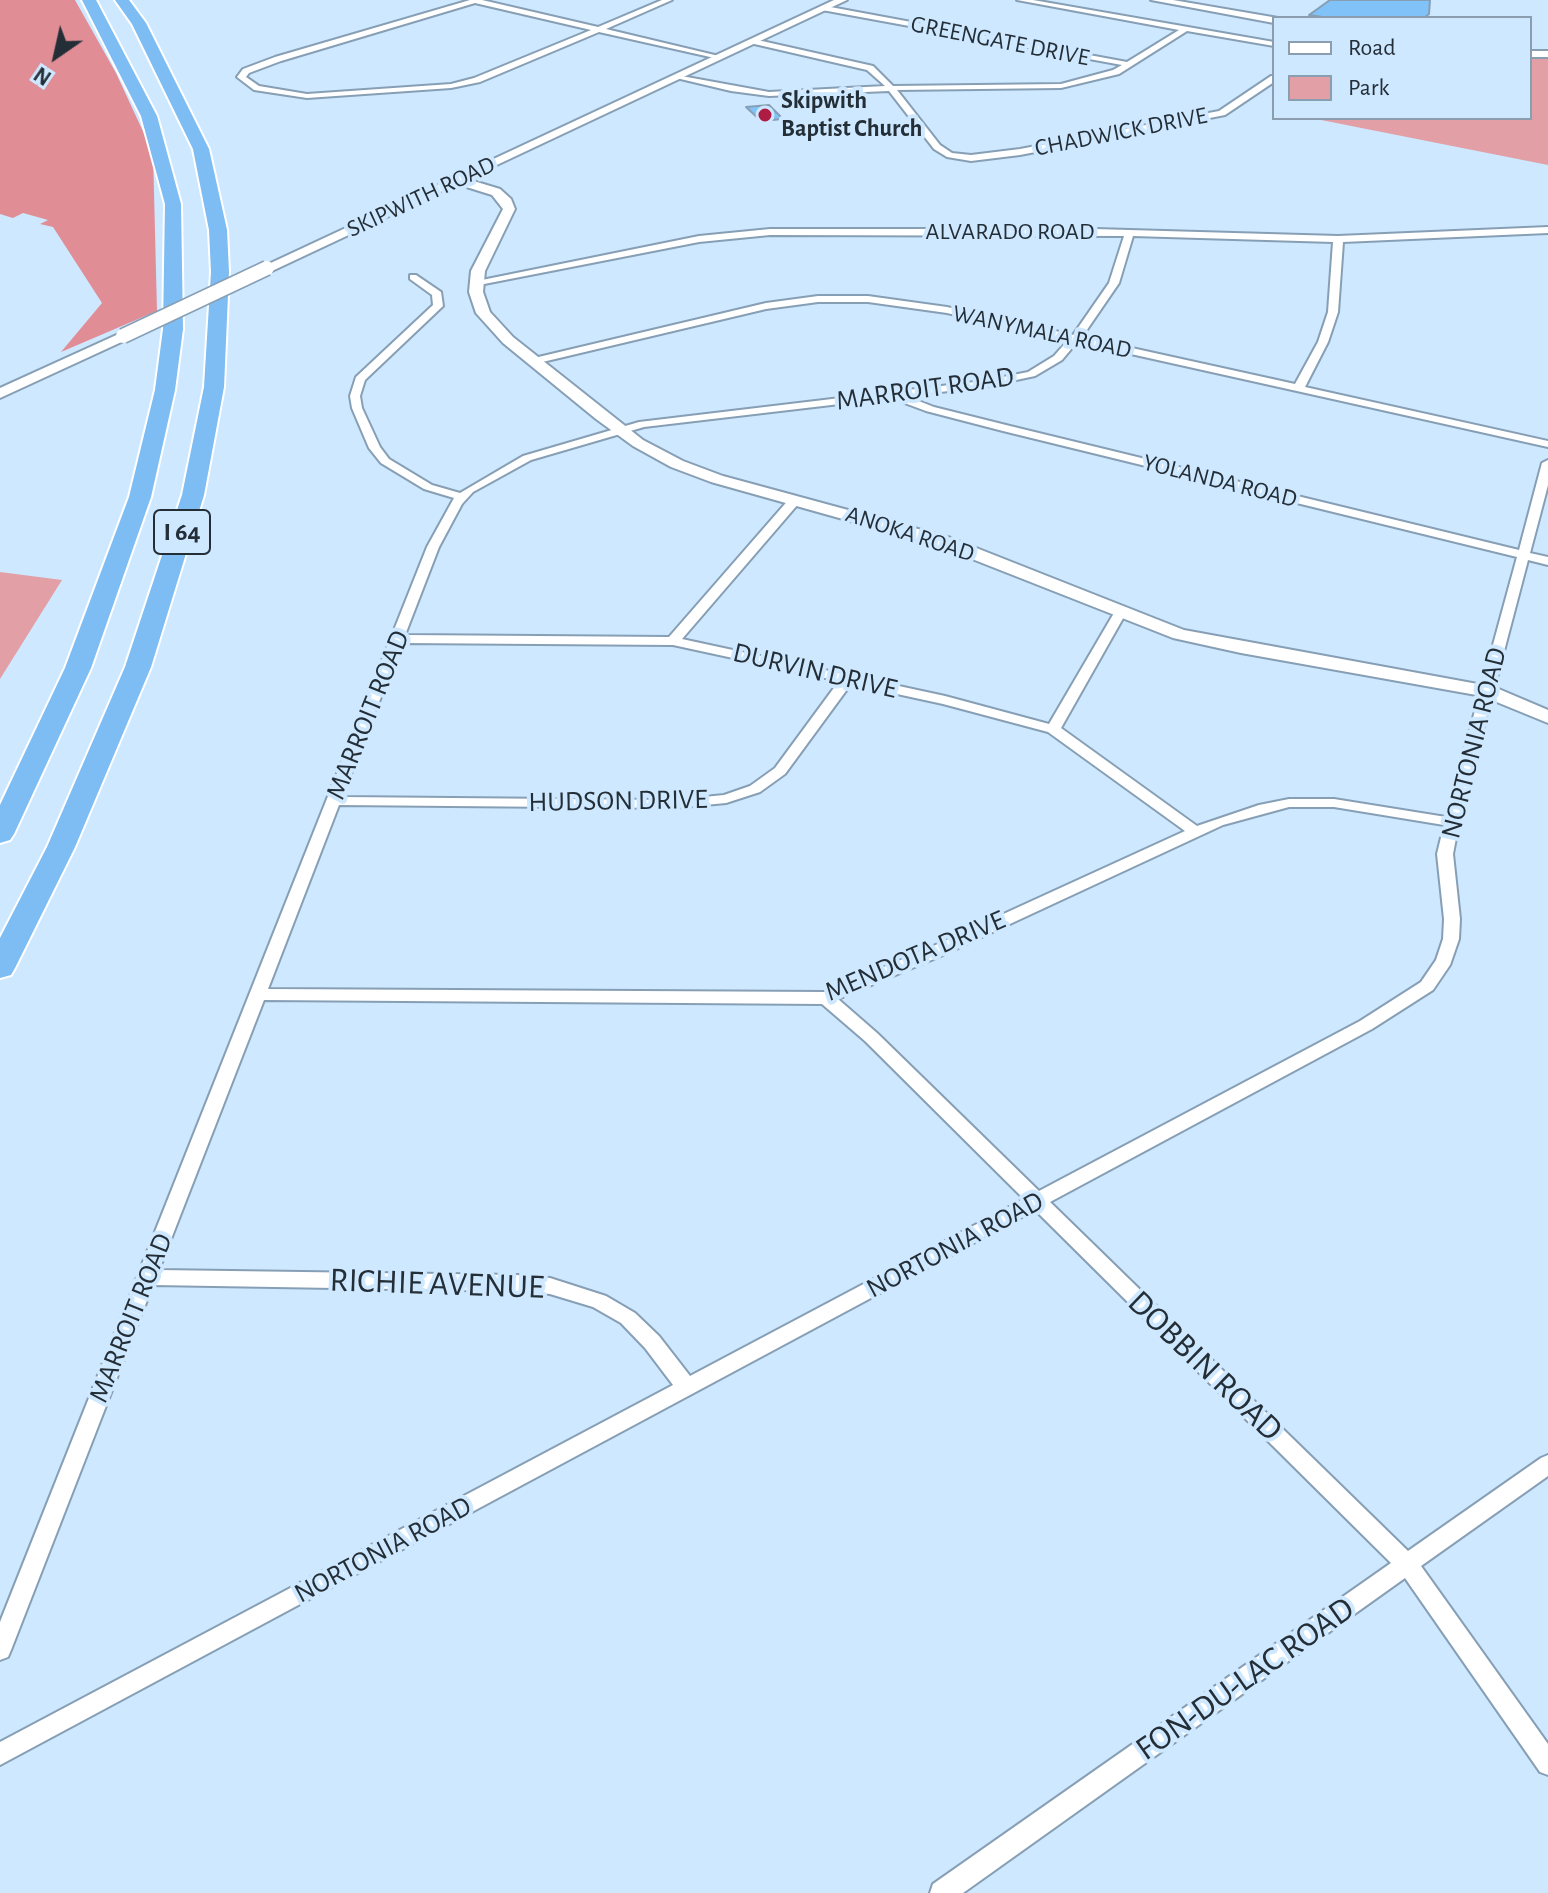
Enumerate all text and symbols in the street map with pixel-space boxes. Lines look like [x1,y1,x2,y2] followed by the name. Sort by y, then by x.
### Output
[908,10,1092,72] street label: GREENGATE DRIVE
[16,16,96,96] north arrow
[1272,16,1532,120] legend
[1348,36,1396,60] text: Road
[30,63,55,89] text: N
[1348,76,1389,100] text: Park
[781,87,922,143] place label: Skipwith Baptist Church
[1032,101,1210,163] street label: CHADWICK DRIVE
[756,106,774,124] marker: Skipwith Baptist Church
[342,150,500,244] street label: SKIPWITH ROAD
[926,218,1094,246] street label: ALVARADO ROAD
[950,299,1134,365] street label: WANYMALA ROAD
[834,360,1016,418] street label: MARROIT ROAD
[1140,448,1300,514] street label: YOLANDA ROAD
[842,500,978,568] street label: ANOKA ROAD
[154,510,210,554] road number: I 64
[319,626,417,804] street label: MARROIT ROAD
[730,636,900,706] street label: DURVIN DRIVE
[1434,644,1514,842] street label: NORTONIA ROAD
[528,783,708,819] street label: HUDSON DRIVE
[820,903,1010,1009] street label: MENDOTA DRIVE
[861,1184,1049,1306] street label: NORTONIA ROAD
[82,1229,180,1407] street label: MARROIT ROAD
[329,1260,545,1308] street label: RICHIE AVENUE
[1119,1282,1291,1450] street label: DOBBIN ROAD
[289,1489,477,1611] street label: NORTONIA ROAD
[1128,1588,1362,1770] street label: FON-DU-LAC ROAD

